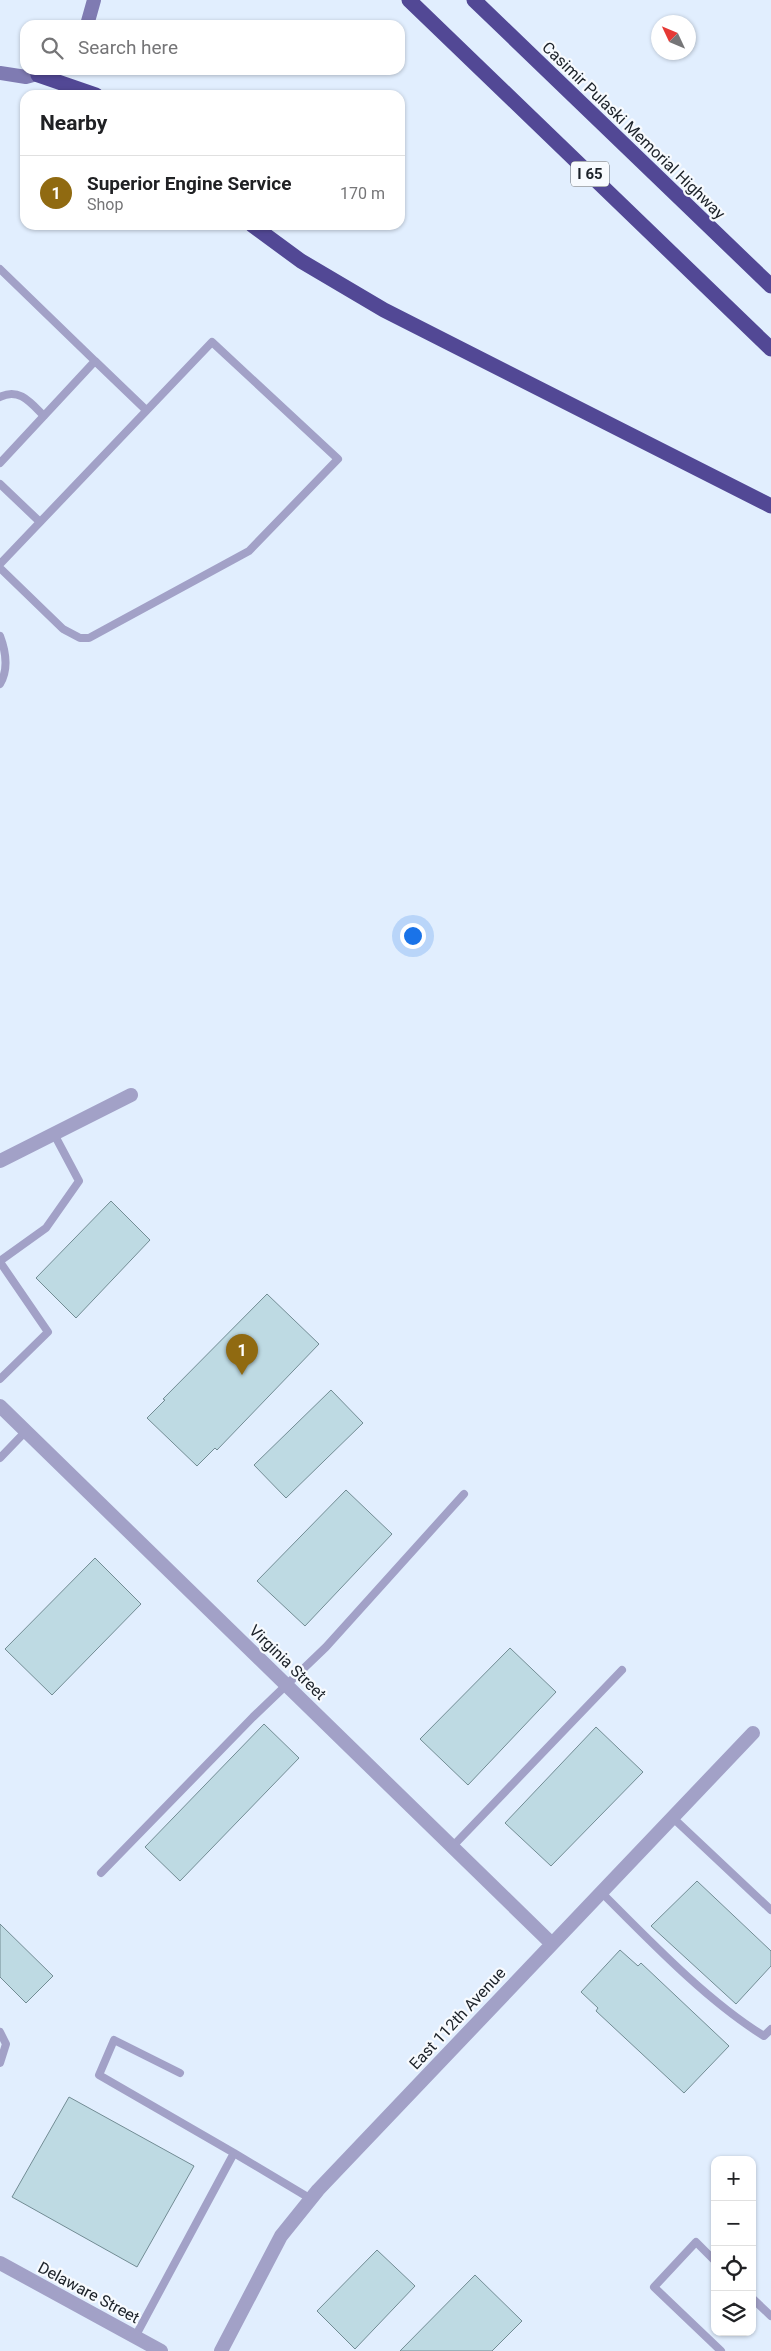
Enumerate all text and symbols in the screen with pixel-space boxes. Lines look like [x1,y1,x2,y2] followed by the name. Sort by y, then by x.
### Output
[651,15,696,60] north arrow
[20,20,405,75] search box
[38,34,66,62] icon: search
[78,36,178,59] text: Search here
[538,38,729,223] street label: Casimir Pulaski Memorial Highway
[40,111,107,135] text: Nearby
[571,162,609,186] road number: I 65
[87,172,291,195] text: Superior Engine Service
[51,184,61,203] text: 1
[340,184,385,203] text: 170 m
[87,195,123,214] text: Shop
[400,923,426,949] your location
[226,1334,258,1375] pin: 1
[245,1621,330,1704] street label: Virginia Street
[405,1963,510,2073] street label: East 112th Avenue
[711,2156,756,2336] map controls
[711,2156,756,2201] button: +
[711,2201,756,2246] button: −
[711,2246,756,2291] button: locate
[35,2258,143,2327] street label: Delaware Street
[711,2291,756,2336] button: layers

